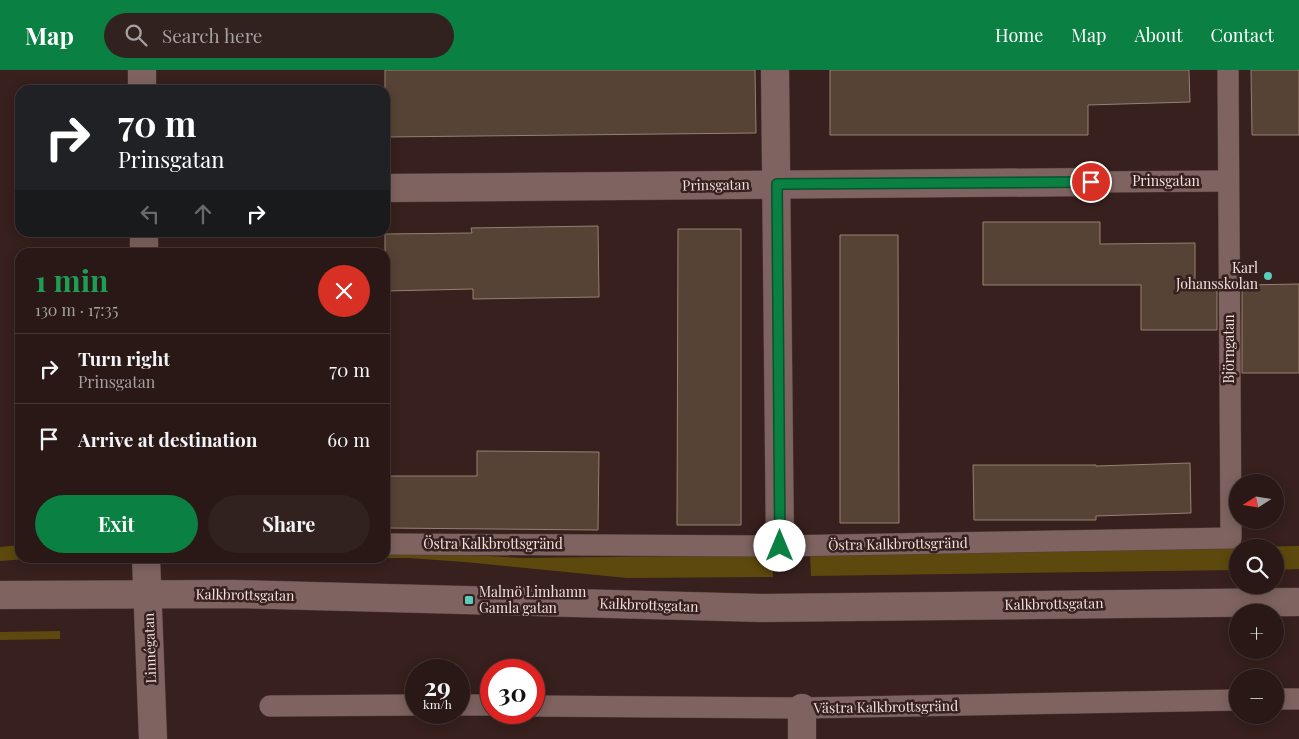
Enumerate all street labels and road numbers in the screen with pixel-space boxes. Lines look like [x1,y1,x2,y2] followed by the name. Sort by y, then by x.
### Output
[1132,171,1200,190] street label: Prinsgatan
[682,174,751,195] street label: Prinsgatan
[1219,314,1238,384] street label: Björngatan
[828,533,968,554] street label: Östra Kalkbrottsgränd
[423,534,563,553] street label: Östra Kalkbrottsgränd
[195,584,295,605] street label: Kalkbrottsgatan
[599,593,699,616] street label: Kalkbrottsgatan
[1004,593,1104,614] street label: Kalkbrottsgatan
[139,612,160,684] street label: Linnégatan
[813,696,958,717] street label: Västra Kalkbrottsgränd

